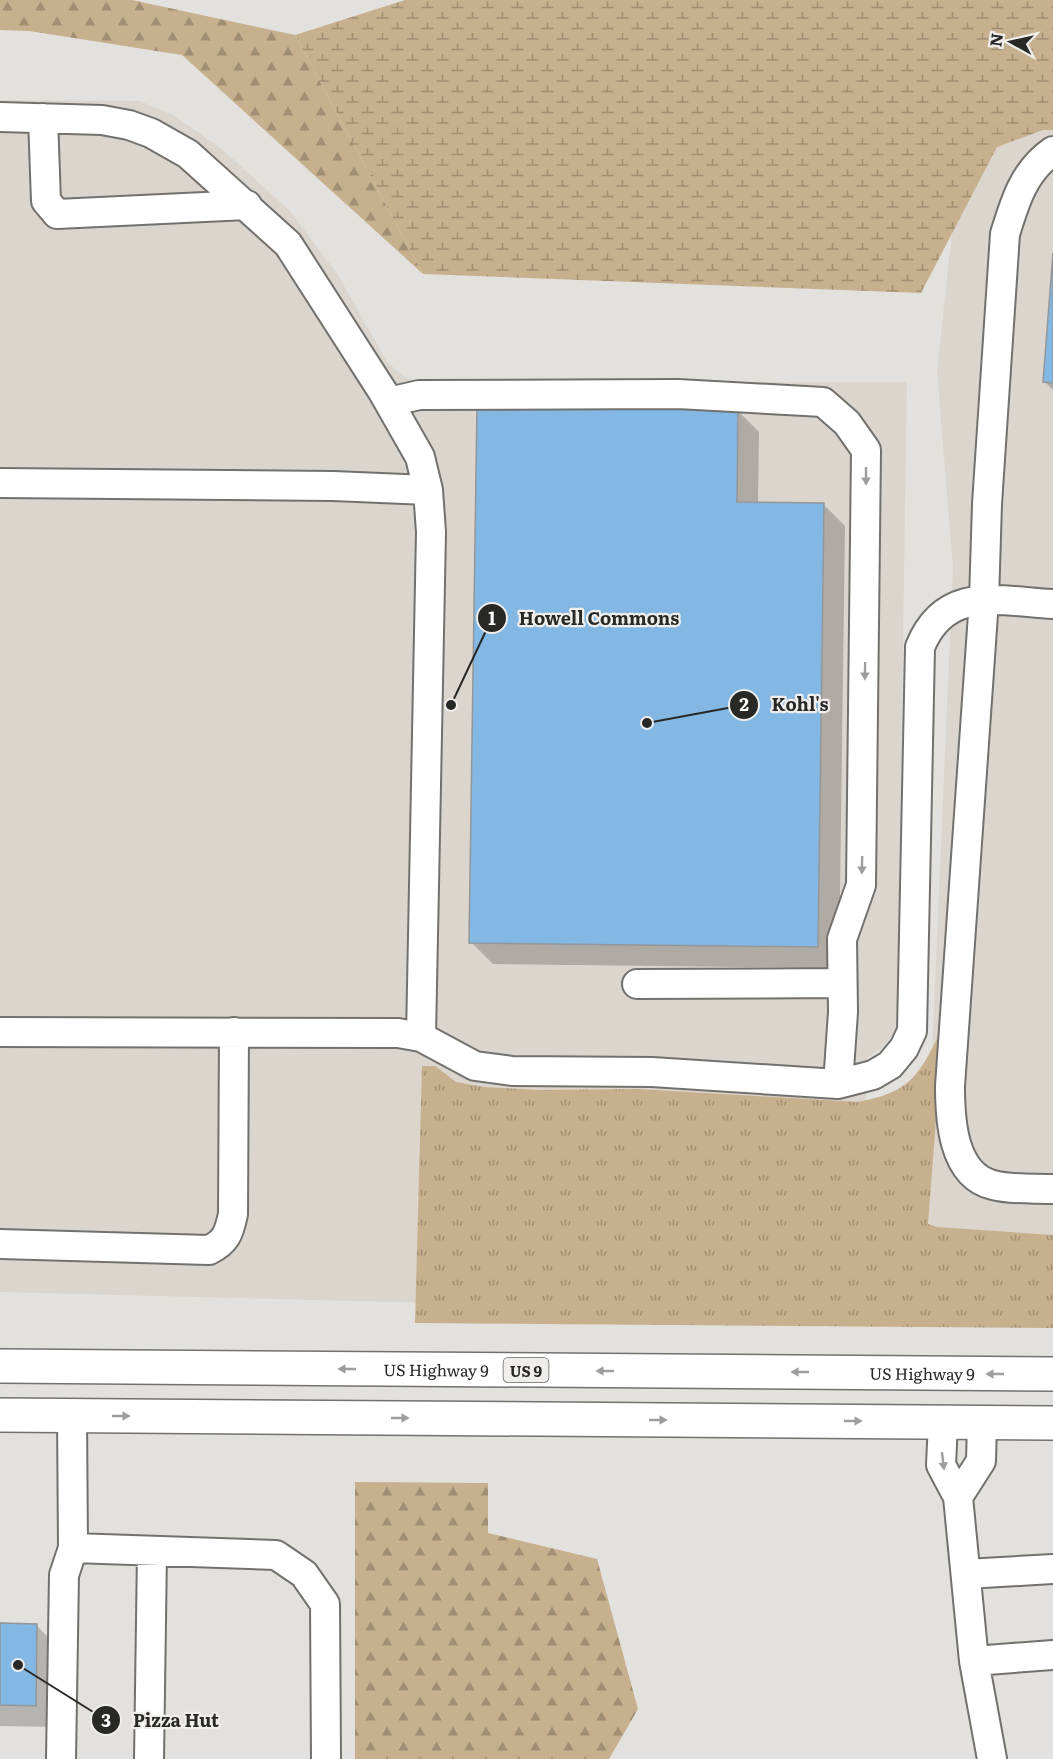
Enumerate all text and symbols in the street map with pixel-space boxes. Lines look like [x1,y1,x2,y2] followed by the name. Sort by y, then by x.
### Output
[981,12,1041,72] north arrow
[982,31,1008,48] text: N
[861,466,871,485] one-way arrow
[477,600,691,636] callout: Howell Commons
[488,604,496,631] text: 1
[519,604,679,631] text: Howell Commons
[860,661,870,680] one-way arrow
[729,687,840,723] callout: Kohl's
[739,690,749,717] text: 2
[772,690,828,717] text: Kohl's
[857,856,867,875] one-way arrow
[383,1357,489,1382] street label: US Highway 9
[504,1358,548,1382] road number: US 9
[869,1361,975,1385] street label: US Highway 9
[337,1364,356,1373] one-way arrow
[595,1366,614,1376] one-way arrow
[790,1367,809,1377] one-way arrow
[985,1369,1004,1379] one-way arrow
[112,1411,131,1421] one-way arrow
[391,1413,410,1423] one-way arrow
[649,1415,668,1425] one-way arrow
[844,1416,863,1426] one-way arrow
[938,1452,948,1471] one-way arrow
[91,1702,231,1738] callout: Pizza Hut
[101,1706,111,1733] text: 3
[133,1706,219,1733] text: Pizza Hut

